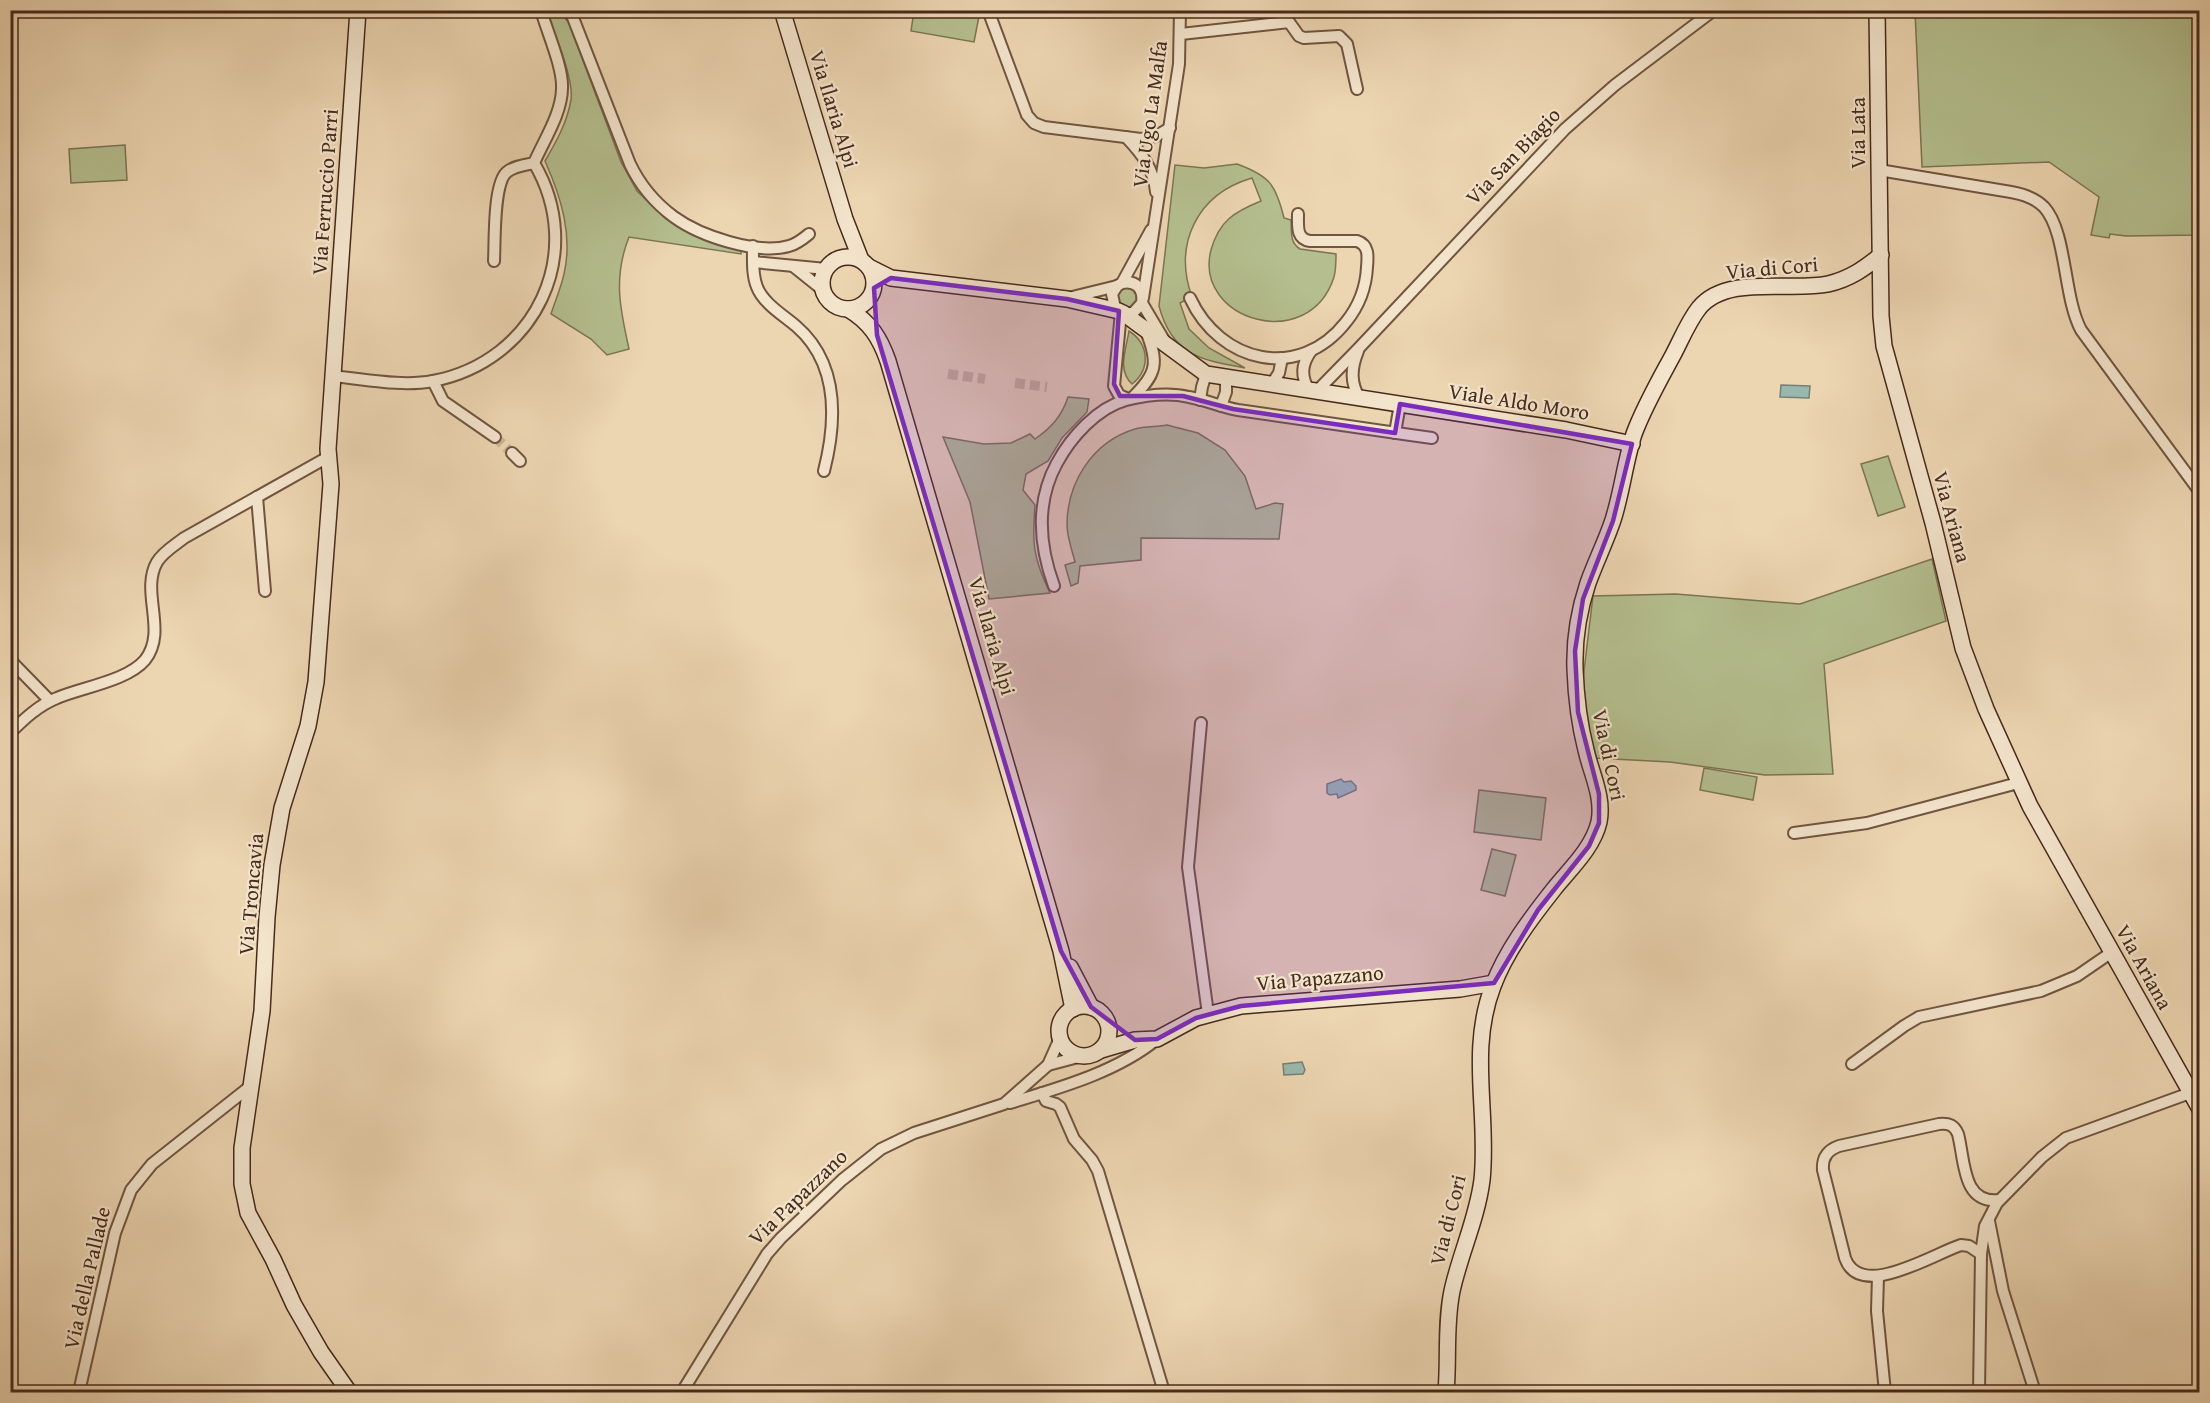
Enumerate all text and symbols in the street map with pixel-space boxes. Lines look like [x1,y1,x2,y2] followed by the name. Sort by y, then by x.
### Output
[1124,38,1175,190] street label: Via Ugo La Malfa
[802,46,867,172] street label: Via Ilaria Alpi
[1842,97,1873,169] street label: Via Lata
[1458,100,1567,212] street label: Via San Biagio
[303,108,346,276] street label: Via Ferruccio Parri
[1724,248,1820,287] street label: Via di Cori
[1446,375,1592,428] street label: Viale Aldo Moro
[1925,468,1980,566] street label: Via Ariana
[961,573,1024,699] street label: Via Ilaria Alpi
[1585,706,1634,804] street label: Via di Cori
[230,832,271,956] street label: Via Troncavia
[2108,919,2181,1015] street label: Via Ariana
[1255,957,1385,998] street label: Via Papazzano
[741,1141,854,1252] street label: Via Papazzano
[1421,1171,1474,1269] street label: Via di Cori
[55,1203,118,1352] street label: Via della Pallade

